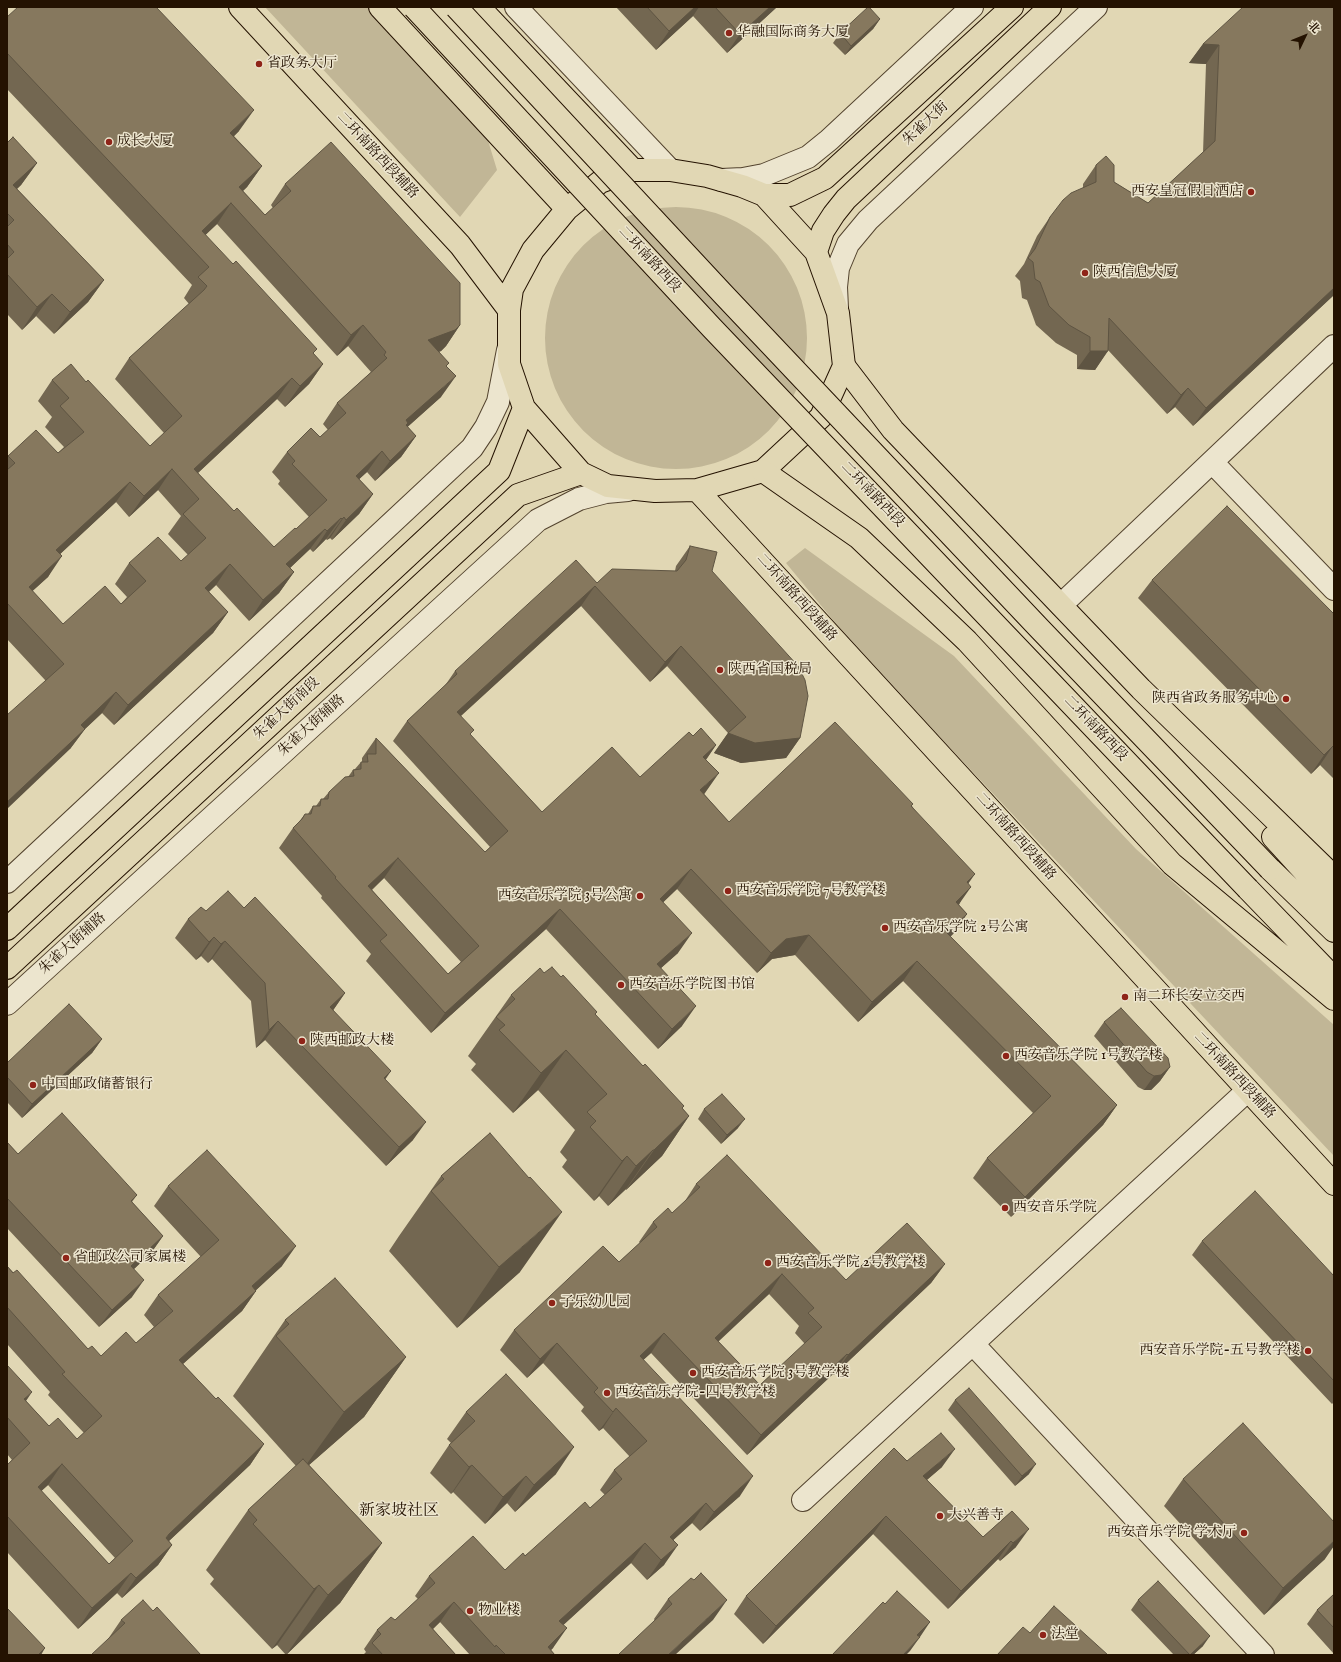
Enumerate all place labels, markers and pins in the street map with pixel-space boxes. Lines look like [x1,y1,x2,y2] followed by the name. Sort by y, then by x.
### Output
[737,25,849,41] place label: 华融国际商务大厦
[724,28,734,38] marker: 华融国际商务大厦
[267,56,337,72] place label: 省政务大厅
[254,59,264,69] marker: 省政务大厅
[117,134,173,150] place label: 成长大厦
[104,137,114,147] marker: 成长大厦
[1131,184,1243,200] place label: 西安皇冠假日酒店
[1246,187,1256,197] marker: 西安皇冠假日酒店
[1093,265,1177,281] place label: 陕西信息大厦
[1080,268,1090,278] marker: 陕西信息大厦
[728,662,812,678] place label: 陕西省国税局
[715,665,725,675] marker: 陕西省国税局
[1152,691,1278,707] place label: 陕西省政务服务中心
[1281,694,1291,704] marker: 陕西省政务服务中心
[736,883,886,899] place label: 西安音乐学院 7号教学楼
[723,886,733,896] marker: 西安音乐学院 7号教学楼
[498,888,632,904] place label: 西安音乐学院 3号公寓
[635,891,645,901] marker: 西安音乐学院 3号公寓
[893,920,1029,936] place label: 西安音乐学院 2号公寓
[880,923,890,933] marker: 西安音乐学院 2号公寓
[629,977,755,993] place label: 西安音乐学院图书馆
[616,980,626,990] marker: 西安音乐学院图书馆
[1133,989,1245,1005] place label: 南二环长安立交西
[1120,992,1130,1002] marker: 南二环长安立交西
[310,1033,394,1049] place label: 陕西邮政大楼
[297,1036,307,1046] marker: 陕西邮政大楼
[1014,1048,1162,1064] place label: 西安音乐学院 1号教学楼
[1001,1051,1011,1061] marker: 西安音乐学院 1号教学楼
[41,1077,153,1093] place label: 中国邮政储蓄银行
[28,1080,38,1090] marker: 中国邮政储蓄银行
[1013,1200,1097,1216] place label: 西安音乐学院
[1000,1203,1010,1213] marker: 西安音乐学院
[74,1250,186,1266] place label: 省邮政公司家属楼
[61,1253,71,1263] marker: 省邮政公司家属楼
[776,1255,926,1271] place label: 西安音乐学院 2号教学楼
[763,1258,773,1268] marker: 西安音乐学院 2号教学楼
[560,1295,630,1311] place label: 子乐幼儿园
[547,1298,557,1308] marker: 子乐幼儿园
[1139,1343,1300,1359] place label: 西安音乐学院-五号教学楼
[1303,1346,1313,1356] marker: 西安音乐学院-五号教学楼
[701,1365,849,1381] place label: 西安音乐学院 3号教学楼
[688,1368,698,1378] marker: 西安音乐学院 3号教学楼
[615,1385,776,1401] place label: 西安音乐学院-四号教学楼
[602,1388,612,1398] marker: 西安音乐学院-四号教学楼
[948,1508,1004,1524] place label: 大兴善寺
[935,1511,945,1521] marker: 大兴善寺
[1107,1525,1236,1541] place label: 西安音乐学院 学术厅
[1239,1528,1249,1538] marker: 西安音乐学院 学术厅
[478,1603,520,1619] place label: 物业楼
[465,1606,475,1616] marker: 物业楼
[1051,1627,1079,1643] place label: 法堂
[1038,1630,1048,1640] marker: 法堂

